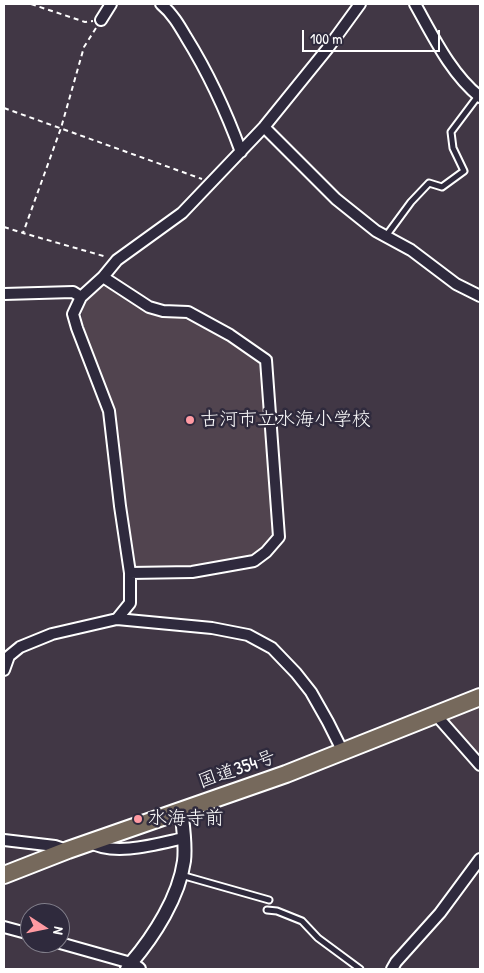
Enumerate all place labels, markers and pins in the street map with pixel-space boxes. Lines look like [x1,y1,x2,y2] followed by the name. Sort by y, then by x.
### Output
[200,409,371,431] place label: 古河市立水海小学校
[184,414,196,426] marker: 古河市立水海小学校
[148,808,224,830] place label: 水海寺前
[132,813,144,825] marker: 水海寺前

